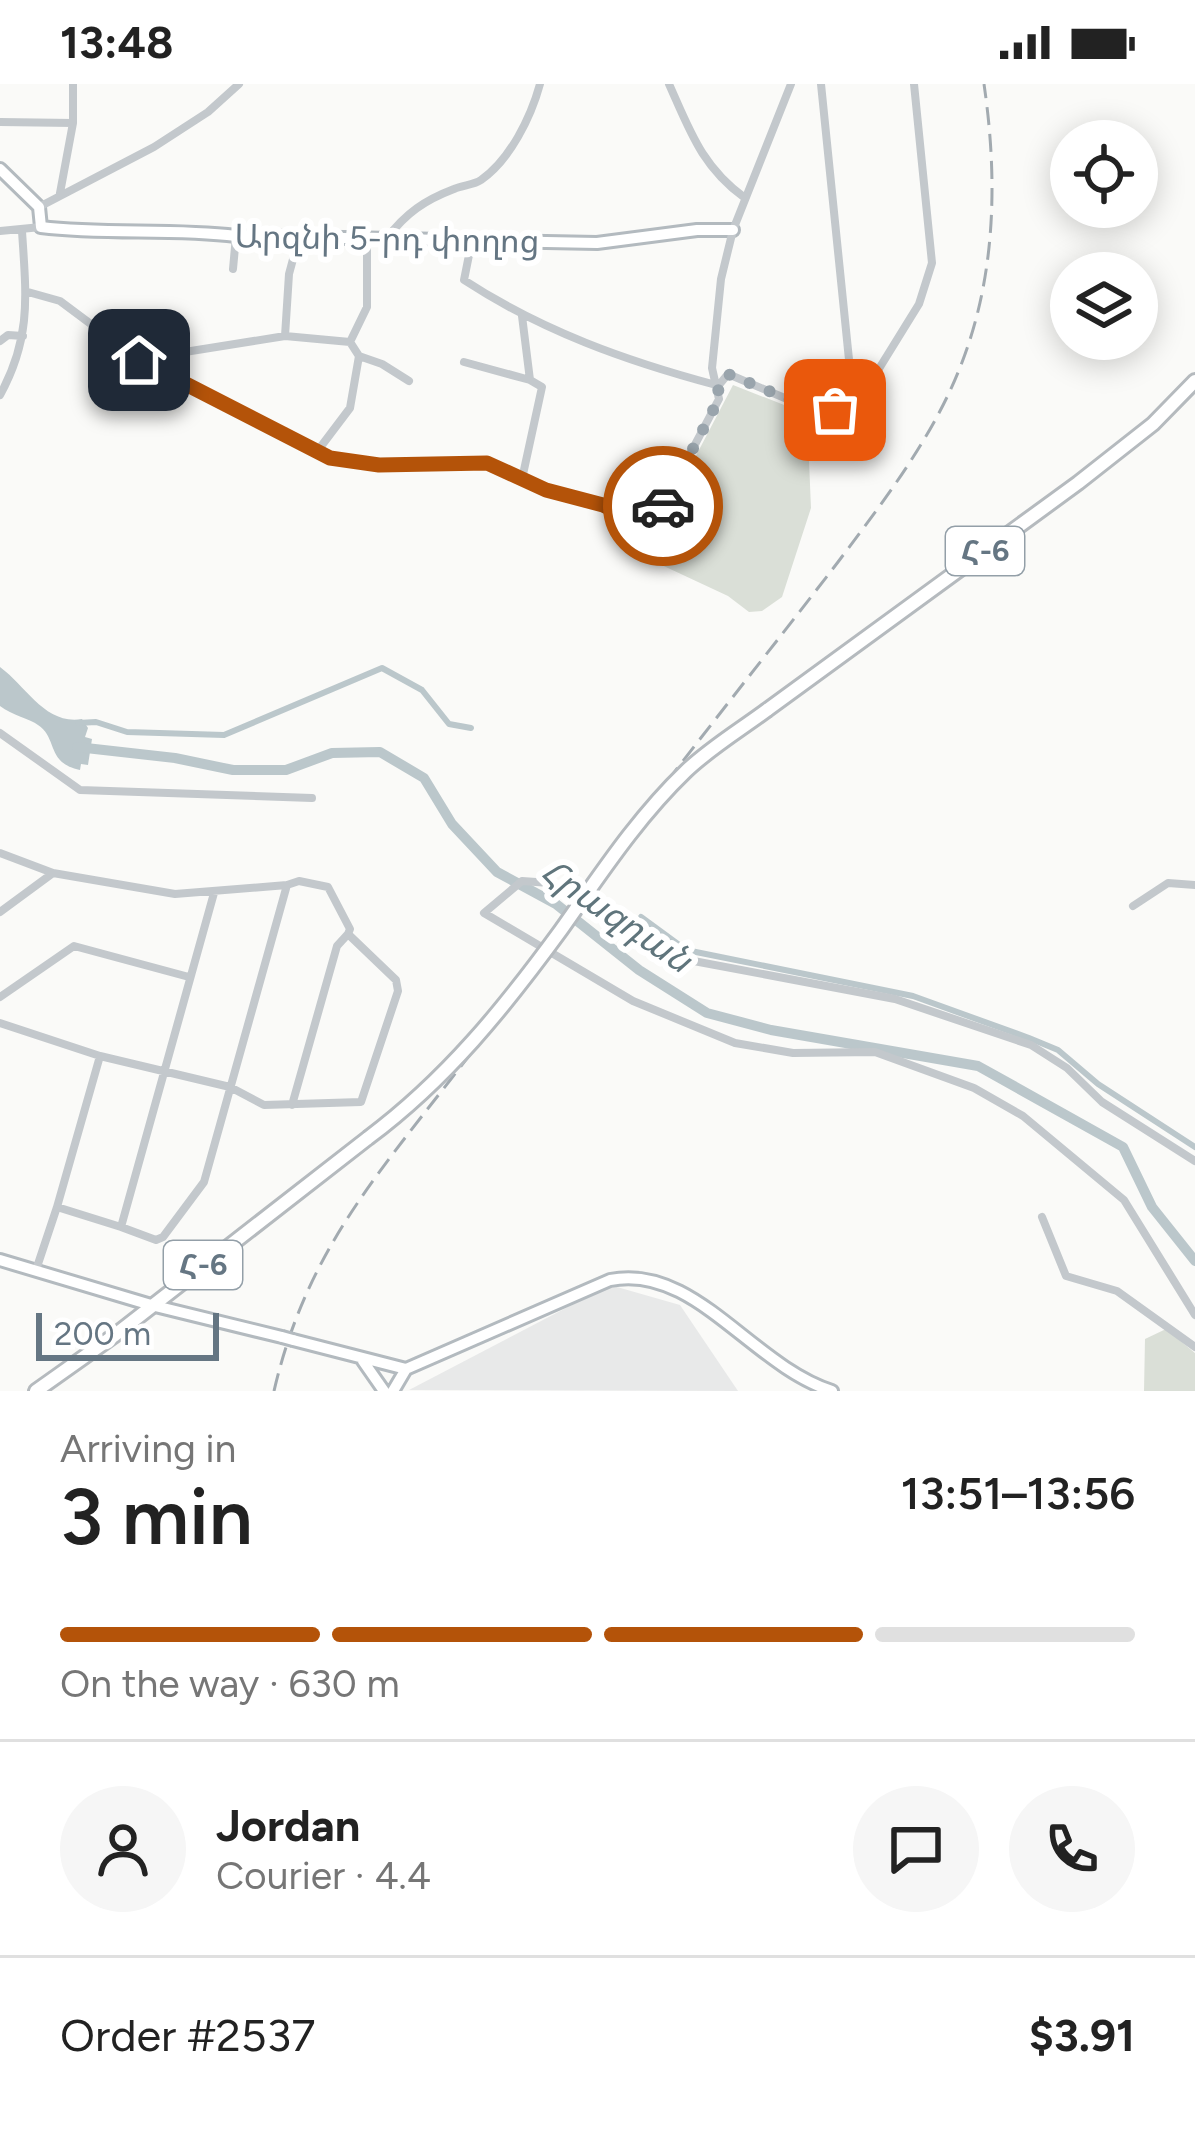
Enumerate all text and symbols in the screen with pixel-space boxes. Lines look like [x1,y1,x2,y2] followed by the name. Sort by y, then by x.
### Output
[60,15,174,69] text: 13:48
[1050,120,1158,360] map controls
[1050,120,1158,228] button: locate
[234,216,540,261] street label: Արզնի 5-րդ փողոց
[1050,252,1158,360] button: layers
[88,309,190,411] pin
[106,327,172,393] icon: home
[784,359,886,461] pin
[802,377,868,443] icon: bag
[603,446,723,566] courier
[630,473,696,539] icon: car
[946,527,1024,575] road number: Հ-6
[533,849,701,982] water label: Հրազդան
[164,1241,242,1289] road number: Հ-6
[36,1307,219,1360] scale bar
[54,1314,151,1353] text: 200 m
[60,1425,236,1472] text: Arriving in
[901,1466,1135,1520] text: 13:51–13:56
[60,1470,253,1564] text: 3 min
[60,1660,400,1707] text: On the way · 630 m
[60,1786,186,1912] button: person
[853,1786,979,1912] button: chat
[1009,1786,1135,1912] button: phone
[216,1798,360,1852] text: Jordan
[216,1852,431,1899] text: Courier · 4.4
[60,2008,315,2062] text: Order #2537
[1029,2008,1135,2062] text: $3.91

